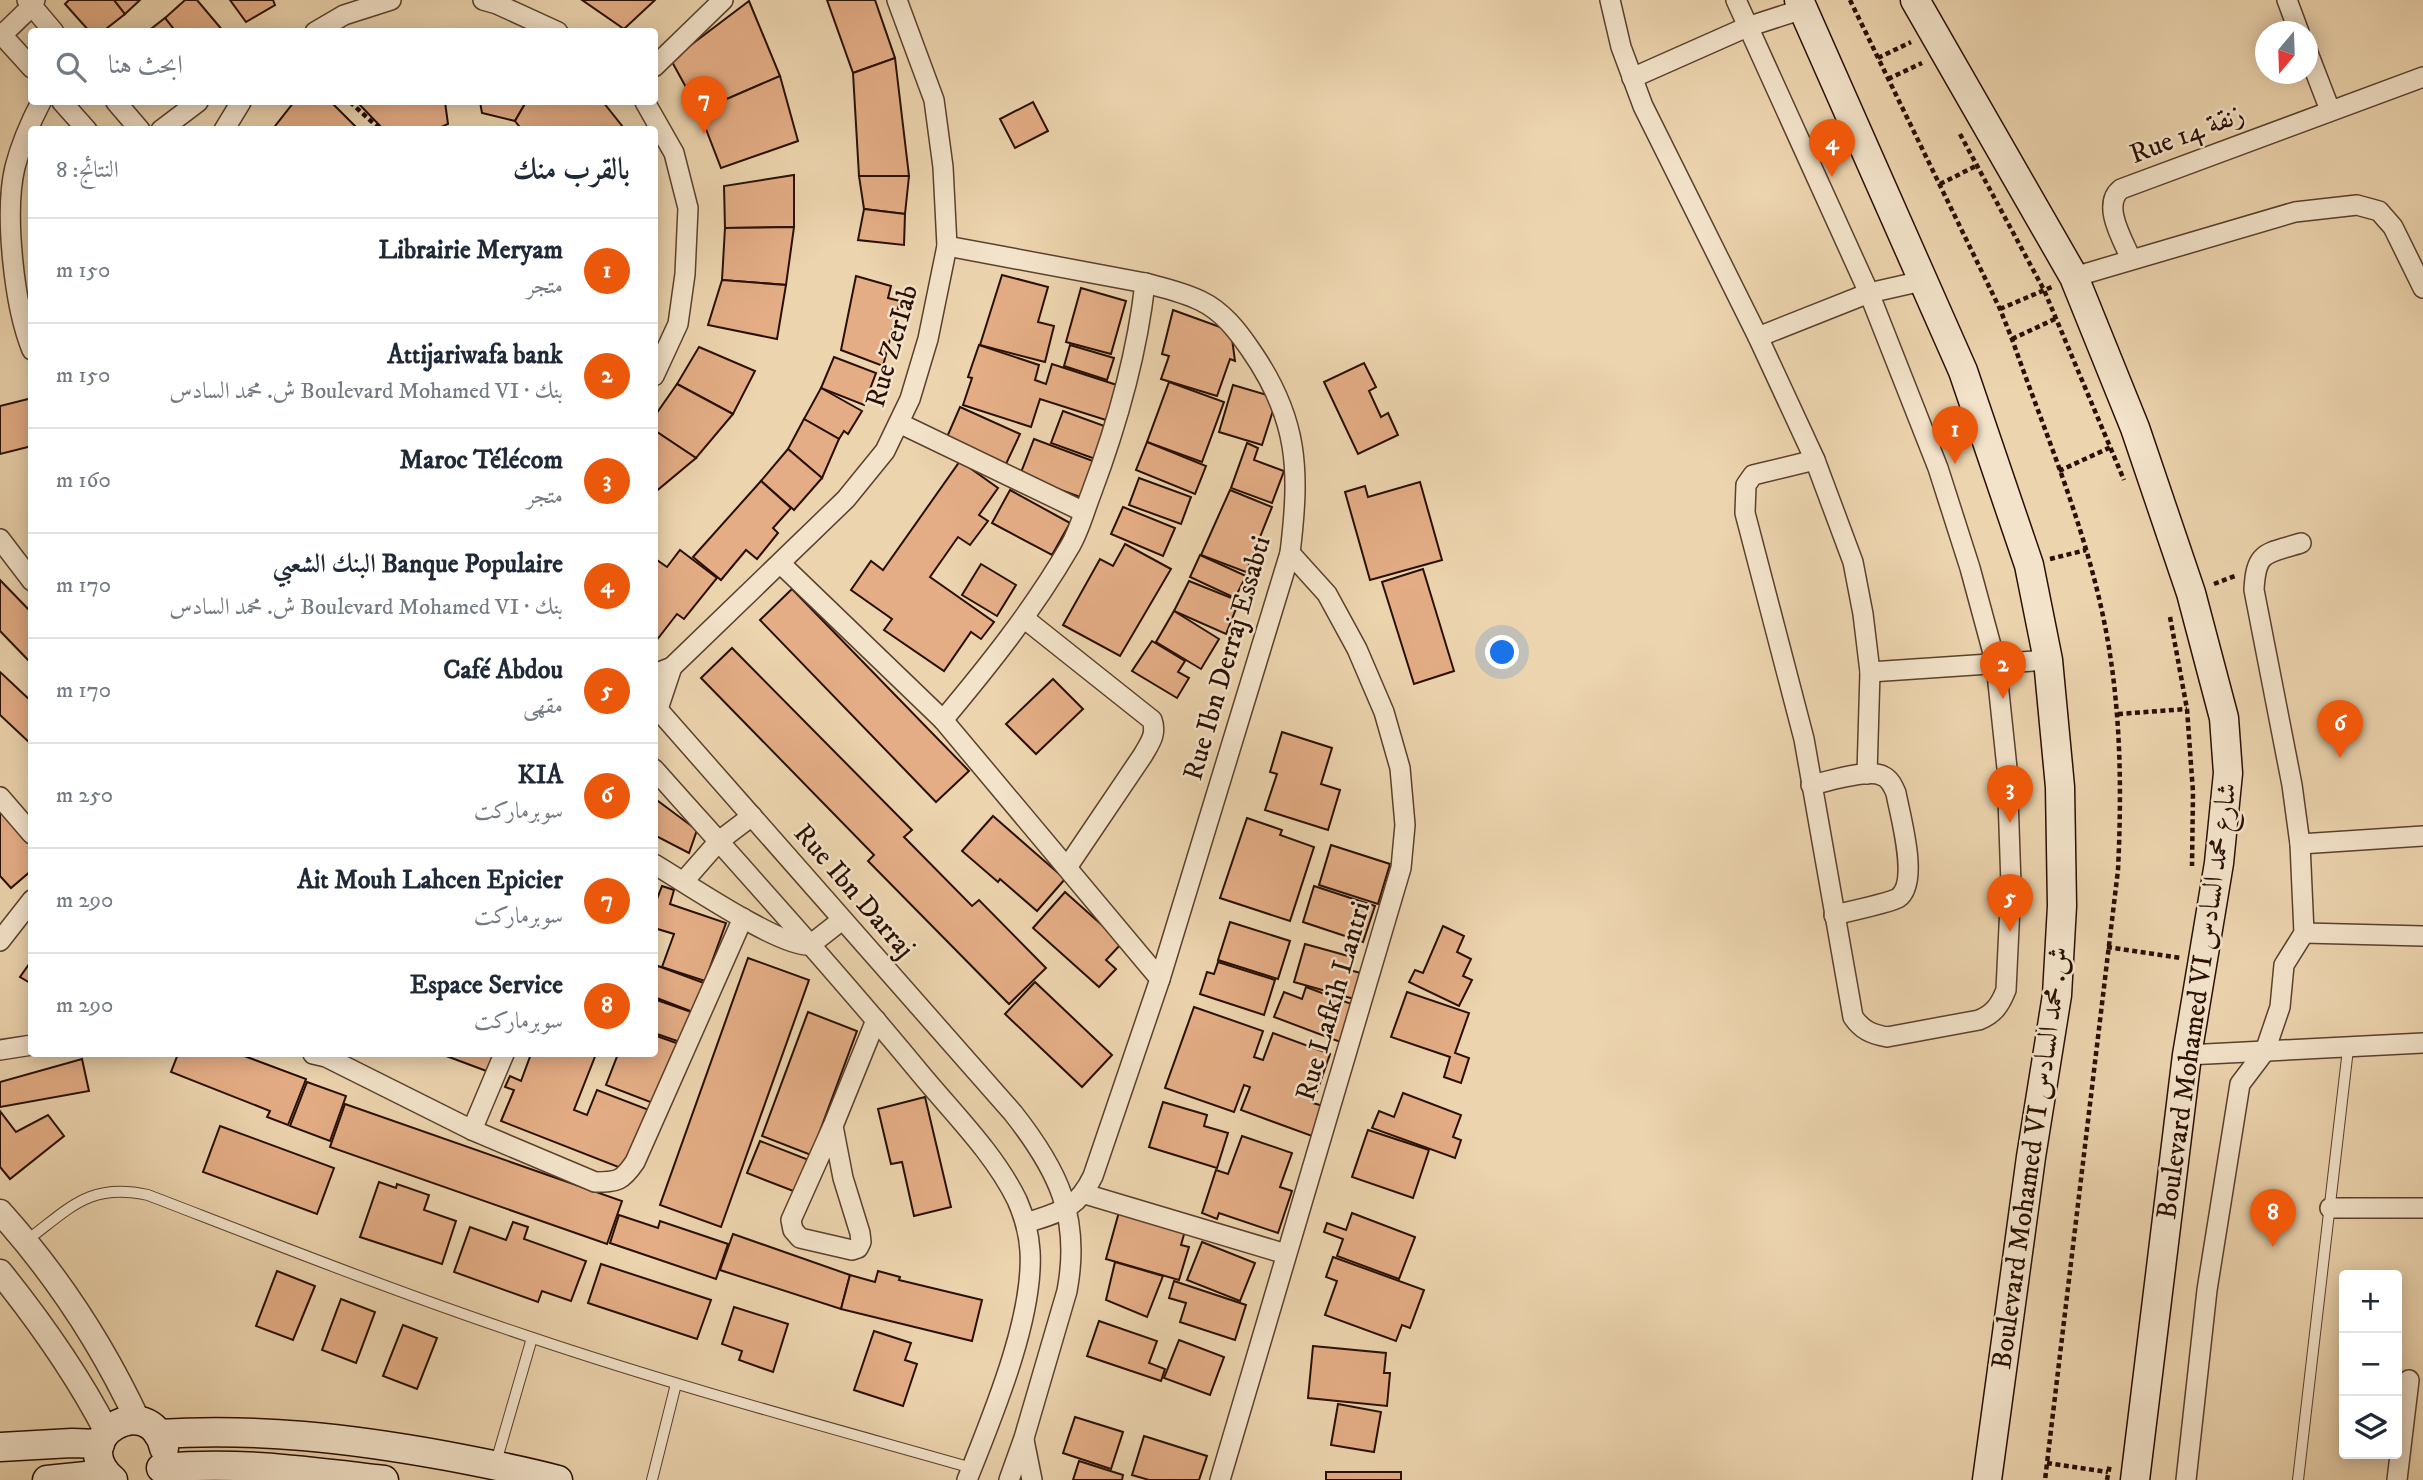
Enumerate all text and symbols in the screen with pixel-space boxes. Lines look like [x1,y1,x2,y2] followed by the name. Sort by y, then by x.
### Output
[2255,21,2318,84] north arrow
[28,28,658,105] search box
[52,48,90,86] icon: search
[108,49,183,82] text: ابحث هنا
[681,76,727,134] pin: 7
[2125,96,2249,172] street label: Rue 14 زنقة
[1809,119,1855,177] pin: 4
[513,152,630,189] text: بالقرب منك
[56,156,119,185] text: النتائج: 8
[379,234,563,267] text: Librairie Meryam
[56,256,110,285] text: 150 m
[603,256,611,285] text: 1
[527,272,563,301] text: متجر
[858,281,926,411] street label: Rue ZerIab
[387,339,563,372] text: Attijariwafa bank
[56,361,110,390] text: 150 m
[601,361,613,390] text: 2
[169,377,563,406] text: بنك · Boulevard Mohamed VI ش. محمد السادس
[1932,406,1978,464] pin: 1
[399,444,563,477] text: Maroc Télécom
[56,466,111,495] text: 160 m
[603,466,611,495] text: 3
[527,482,563,511] text: متجر
[1175,532,1279,784] street label: Rue Ibn Derraj Essabti
[273,548,563,581] text: Banque Populaire البنك الشعبي
[56,571,111,600] text: 170 m
[600,571,614,600] text: 4
[169,593,563,622] text: بنك · Boulevard Mohamed VI ش. محمد السادس
[1485,635,1519,669] your location
[1980,641,2026,699] pin: 2
[443,654,563,687] text: Café Abdou
[56,676,111,705] text: 170 m
[601,676,613,705] text: 5
[523,692,563,721] text: مقهى
[2317,700,2363,758] pin: 6
[517,759,563,792] text: KIA
[1987,765,2033,823] pin: 3
[56,781,113,810] text: 250 m
[601,781,613,810] text: 6
[2149,781,2250,1222] street label: Boulevard Mohamed VI شارع محمد السادس
[474,797,563,826] text: سوبرماركت
[786,816,922,966] street label: Rue Ibn Darraj
[297,864,563,897] text: Ait Mouh Lahcen Epicier
[1987,874,2033,932] pin: 5
[56,886,113,915] text: 290 m
[601,886,613,915] text: 7
[1288,897,1378,1105] street label: Rue Lafkih Lantri
[474,902,563,931] text: سوبرماركت
[1984,945,2078,1371] street label: Boulevard Mohamed VI ش. محمد السادس
[410,969,563,1002] text: Espace Service
[56,991,113,1020] text: 290 m
[601,991,613,1020] text: 8
[474,1007,563,1036] text: سوبرماركت
[2250,1189,2296,1247] pin: 8
[2339,1270,2402,1459] map controls
[2339,1270,2402,1333] button: +
[2339,1333,2402,1396] button: −
[2339,1396,2402,1459] button: layers

